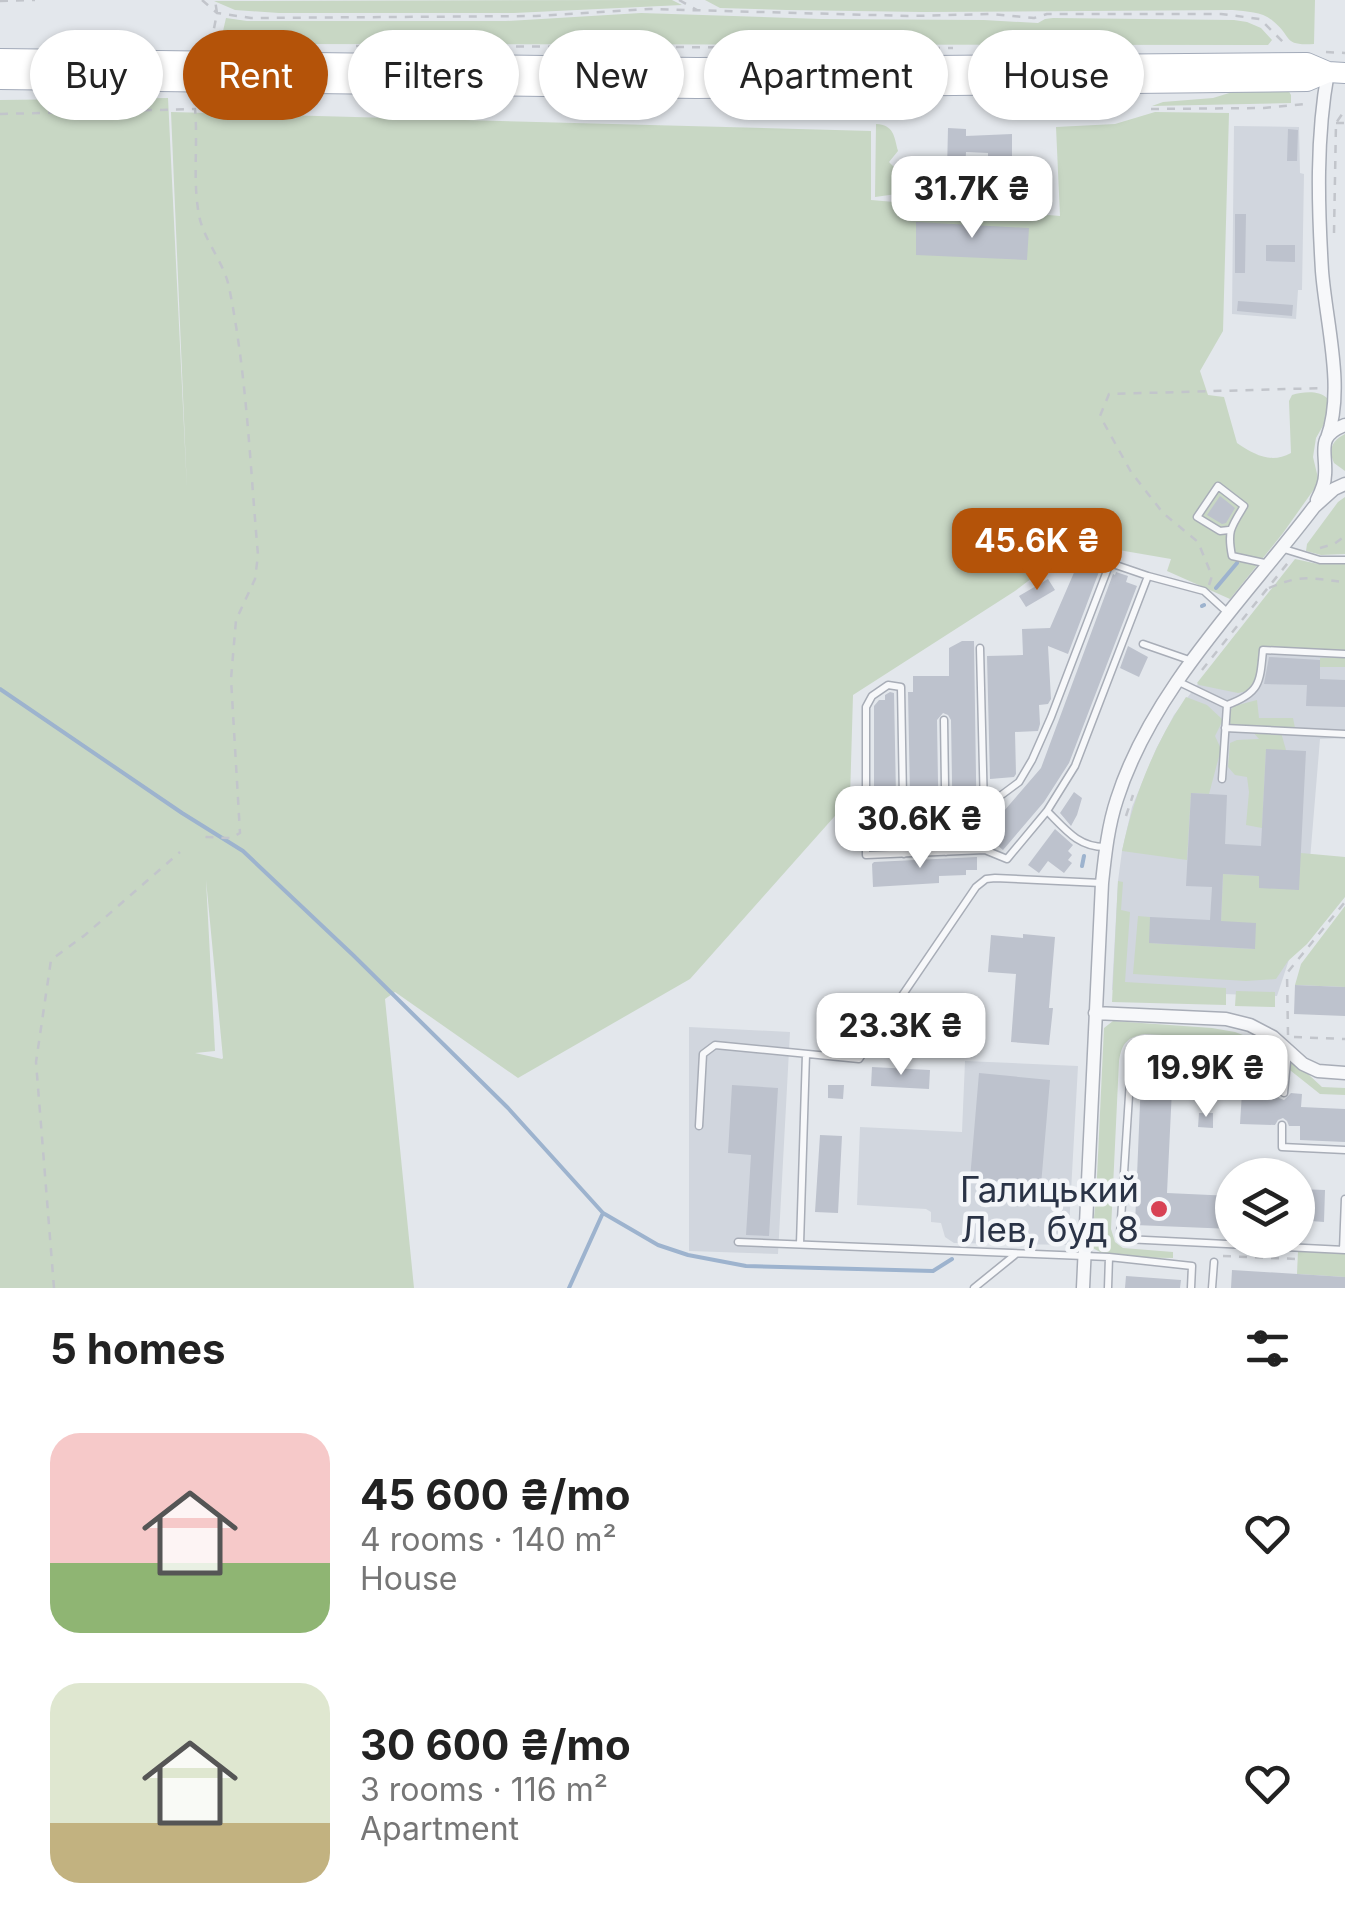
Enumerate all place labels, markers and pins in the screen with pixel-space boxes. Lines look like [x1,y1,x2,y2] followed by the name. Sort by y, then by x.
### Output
[880,156,1064,241] pin: 31.7K ₴
[945,508,1129,593] pin: 45.6K ₴
[828,786,1012,871] pin: 30.6K ₴
[809,993,993,1078] pin: 23.3K ₴
[1114,1035,1298,1120] pin: 19.9K ₴
[960,1168,1139,1250] place label: Галицький Лев, буд 8
[1148,1198,1170,1220] marker: Галицький Лев, буд 8

